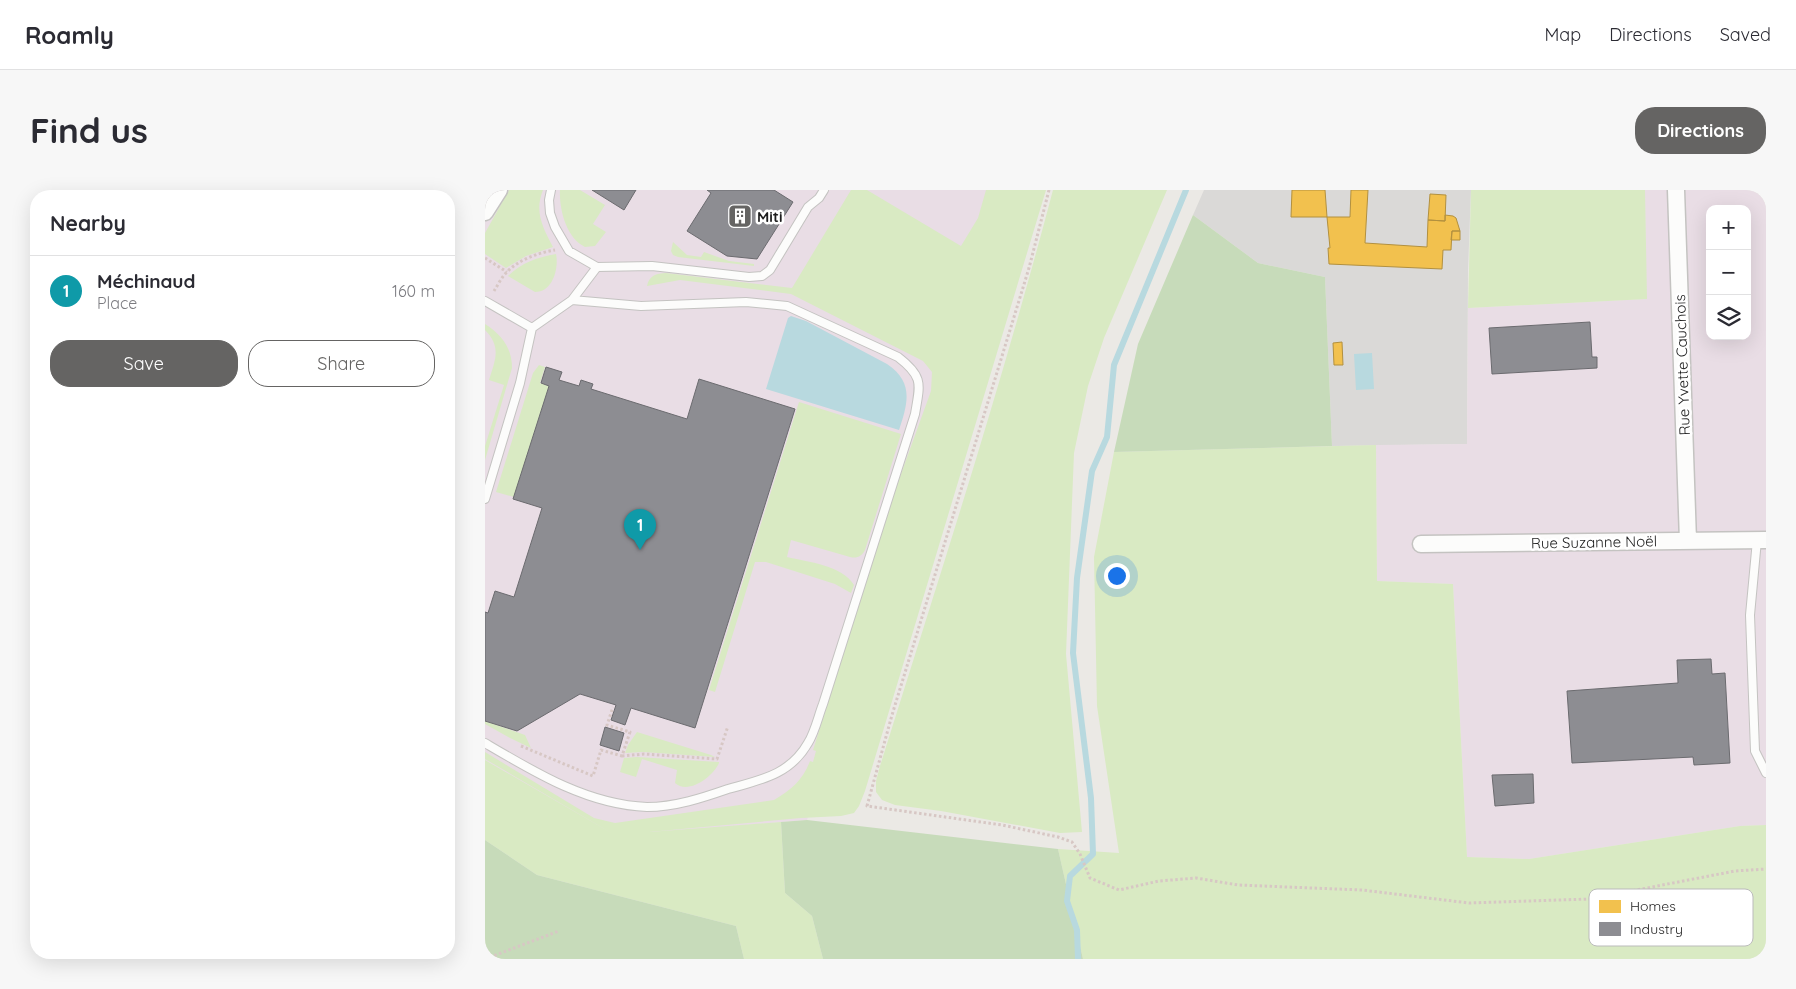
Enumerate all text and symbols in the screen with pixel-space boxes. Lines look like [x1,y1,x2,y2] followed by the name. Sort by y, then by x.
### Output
[25,20,114,50] text: Roamly
[1544,23,1581,46] text: Map
[1609,23,1692,46] text: Directions
[1720,23,1771,46] text: Saved
[1635,107,1766,154] button: Directions
[30,108,148,152] text: Find us
[727,203,753,229] building icon: Miti
[1706,205,1751,340] map controls
[1706,205,1751,250] button: +
[757,207,783,226] place label: Miti
[50,210,126,236] text: Nearby
[1706,250,1751,295] button: −
[97,269,195,293] text: Méchinaud
[63,281,69,301] text: 1
[392,281,435,301] text: 160 m
[97,293,137,313] text: Place
[1670,294,1694,436] street label: Rue Yvette Cauchois
[1706,295,1751,340] button: layers
[50,340,238,387] button: Save
[248,340,435,387] button: Share
[624,509,656,550] pin: 1
[1531,531,1657,553] street label: Rue Suzanne Noël
[1104,563,1130,589] your location
[1589,889,1753,946] legend
[1630,897,1676,915] text: Homes
[1630,920,1683,938] text: Industry

